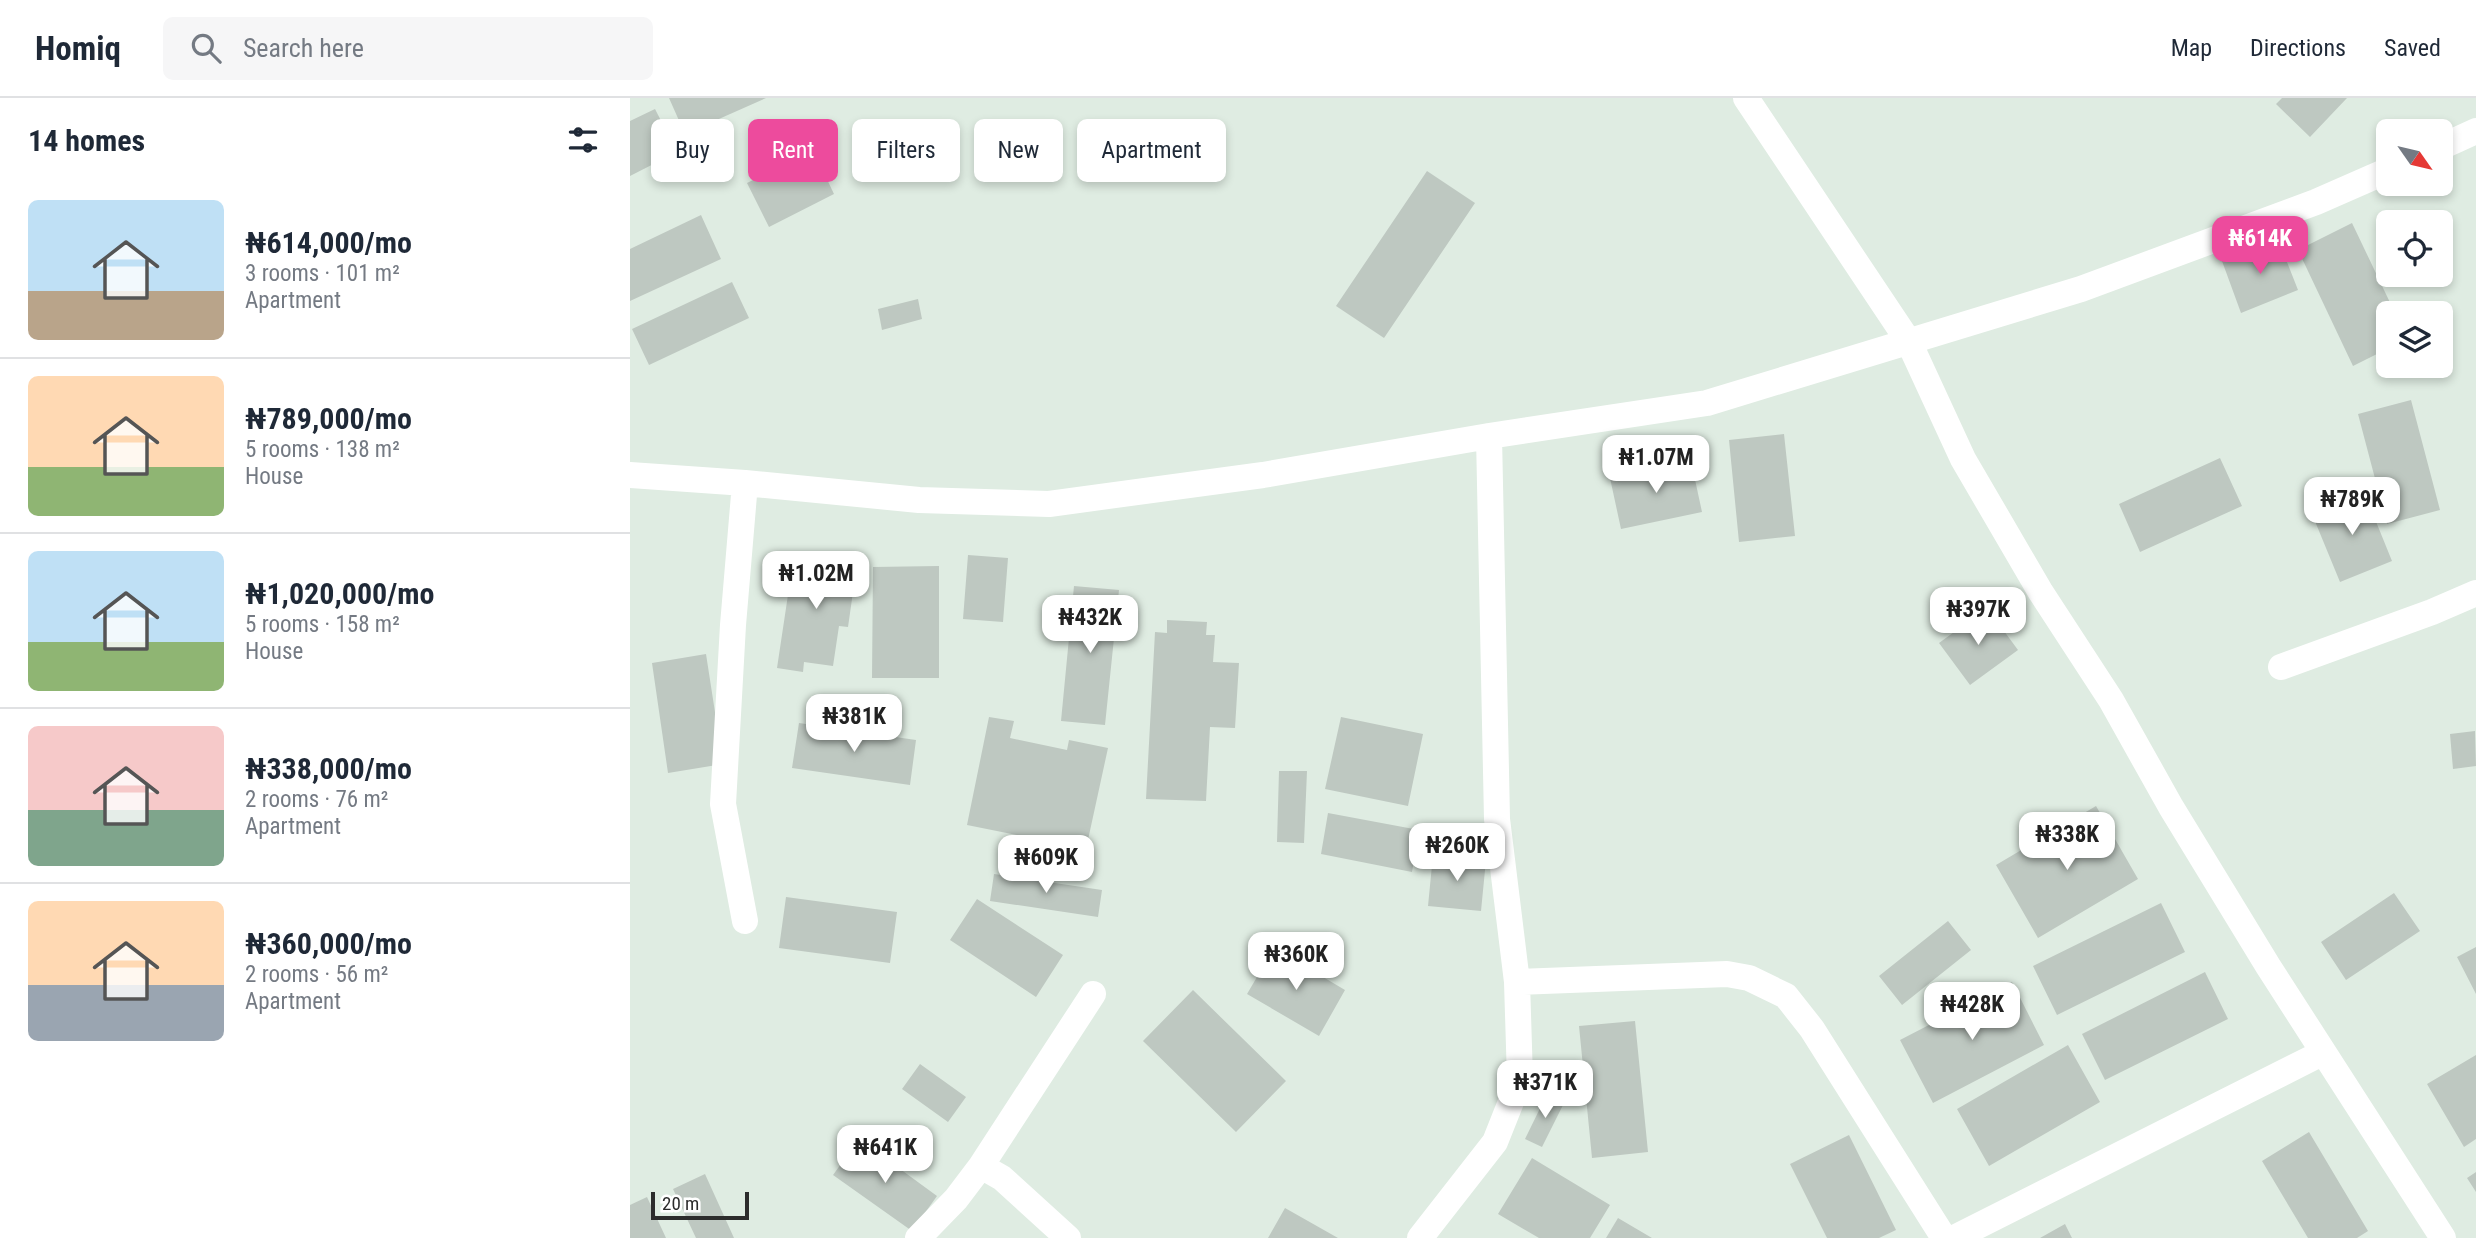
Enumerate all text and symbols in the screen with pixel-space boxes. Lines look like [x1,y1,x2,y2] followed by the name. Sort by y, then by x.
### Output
[163,17,653,80] search box
[35,29,121,68] text: Homiq
[187,29,225,67] icon: search
[243,33,364,63] text: Search here
[2171,34,2212,62] text: Map
[2250,34,2346,62] text: Directions
[2384,34,2441,62] text: Saved
[651,119,734,182] chip: Buy
[748,119,838,182] chip: Rent
[852,119,960,182] chip: Filters
[974,119,1063,182] chip: New
[1077,119,1226,182] chip: Apartment
[2376,119,2454,196] north arrow
[2376,119,2453,378] map controls
[564,121,602,159] icon: filters
[28,123,145,158] text: 14 homes
[2376,210,2453,287] button: locate
[2211,216,2309,276] pin: ₦614K
[245,225,412,260] text: ₦614,000/mo
[2228,225,2292,252] text: ₦614K
[84,228,168,312] icon: home
[245,260,400,287] text: 3 rooms · 101 m²
[245,287,341,314] text: Apartment
[2376,301,2453,378] button: layers
[245,401,412,436] text: ₦789,000/mo
[84,404,168,488] icon: home
[245,436,400,463] text: 5 rooms · 138 m²
[1599,436,1713,495] pin: ₦1.07M
[1618,444,1694,471] text: ₦1.07M
[245,463,303,490] text: House
[2303,478,2401,537] pin: ₦789K
[2320,486,2384,513] text: ₦789K
[759,552,873,611] pin: ₦1.02M
[778,560,854,587] text: ₦1.02M
[245,576,434,611] text: ₦1,020,000/mo
[84,579,168,663] icon: home
[1929,588,2027,647] pin: ₦397K
[1041,596,1139,655] pin: ₦432K
[1946,596,2010,623] text: ₦397K
[1058,604,1122,631] text: ₦432K
[245,611,400,638] text: 5 rooms · 158 m²
[245,638,303,665] text: House
[805,694,903,754] pin: ₦381K
[822,703,886,730] text: ₦381K
[245,751,412,786] text: ₦338,000/mo
[84,754,168,838] icon: home
[245,786,388,813] text: 2 rooms · 76 m²
[2018,812,2116,872] pin: ₦338K
[245,813,341,840] text: Apartment
[2035,821,2099,848] text: ₦338K
[1408,824,1506,883] pin: ₦260K
[1425,832,1489,859] text: ₦260K
[997,836,1095,895] pin: ₦609K
[1014,844,1078,871] text: ₦609K
[245,926,412,961] text: ₦360,000/mo
[84,929,168,1013] icon: home
[1247,932,1345,992] pin: ₦360K
[1264,941,1328,968] text: ₦360K
[245,961,388,988] text: 2 rooms · 56 m²
[1923,982,2021,1042] pin: ₦428K
[245,988,341,1015] text: Apartment
[1940,991,2004,1018] text: ₦428K
[1496,1060,1594,1120] pin: ₦371K
[1513,1069,1577,1096] text: ₦371K
[836,1126,934,1185] pin: ₦641K
[853,1134,917,1161] text: ₦641K
[651,1189,749,1221] scale bar
[662,1192,699,1215] text: 20 m

